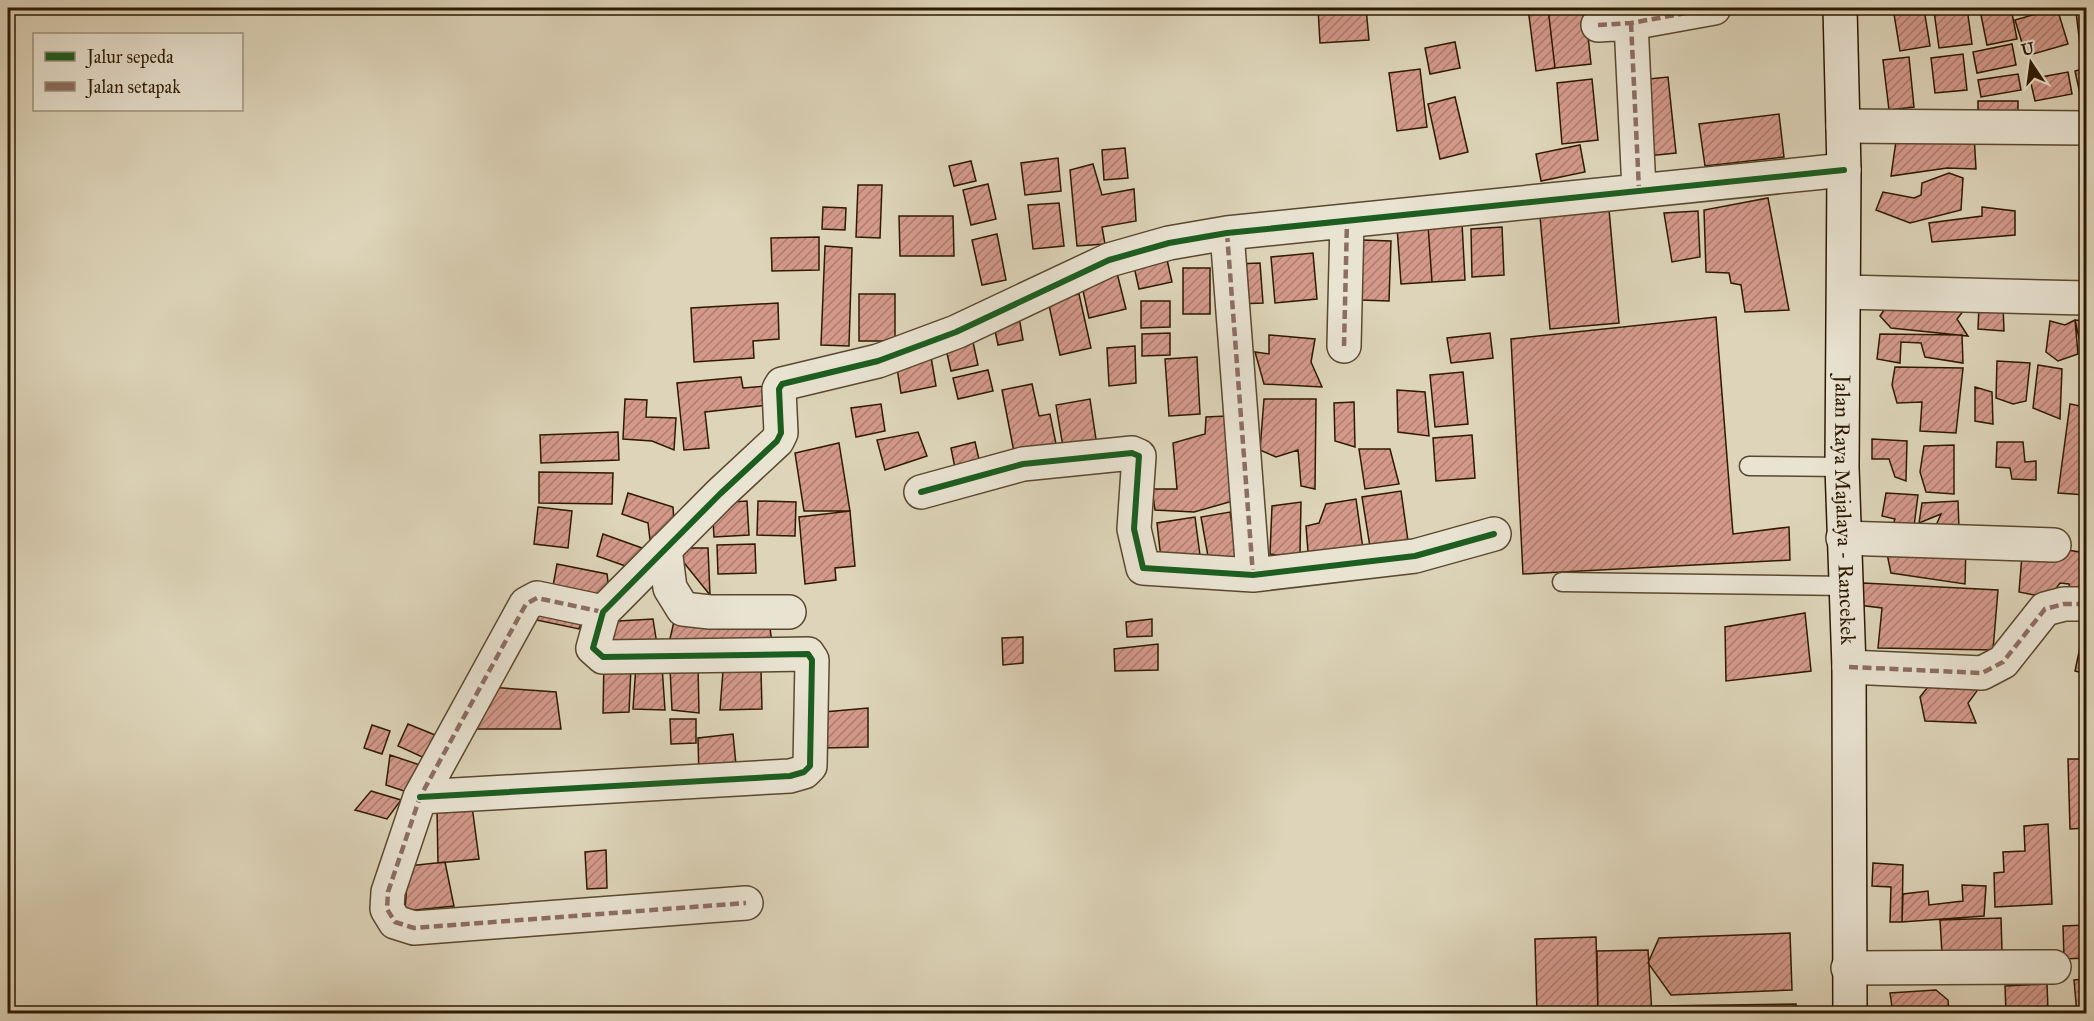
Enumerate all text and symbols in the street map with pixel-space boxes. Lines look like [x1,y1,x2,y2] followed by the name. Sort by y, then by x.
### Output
[33,33,243,111] legend
[2001,33,2061,93] north arrow
[2019,38,2036,60] text: U
[85,46,174,69] text: Jalur sepeda
[85,76,181,99] text: Jalan setapak
[1829,373,1861,645] street label: Jalan Raya Majalaya - Rancekek

